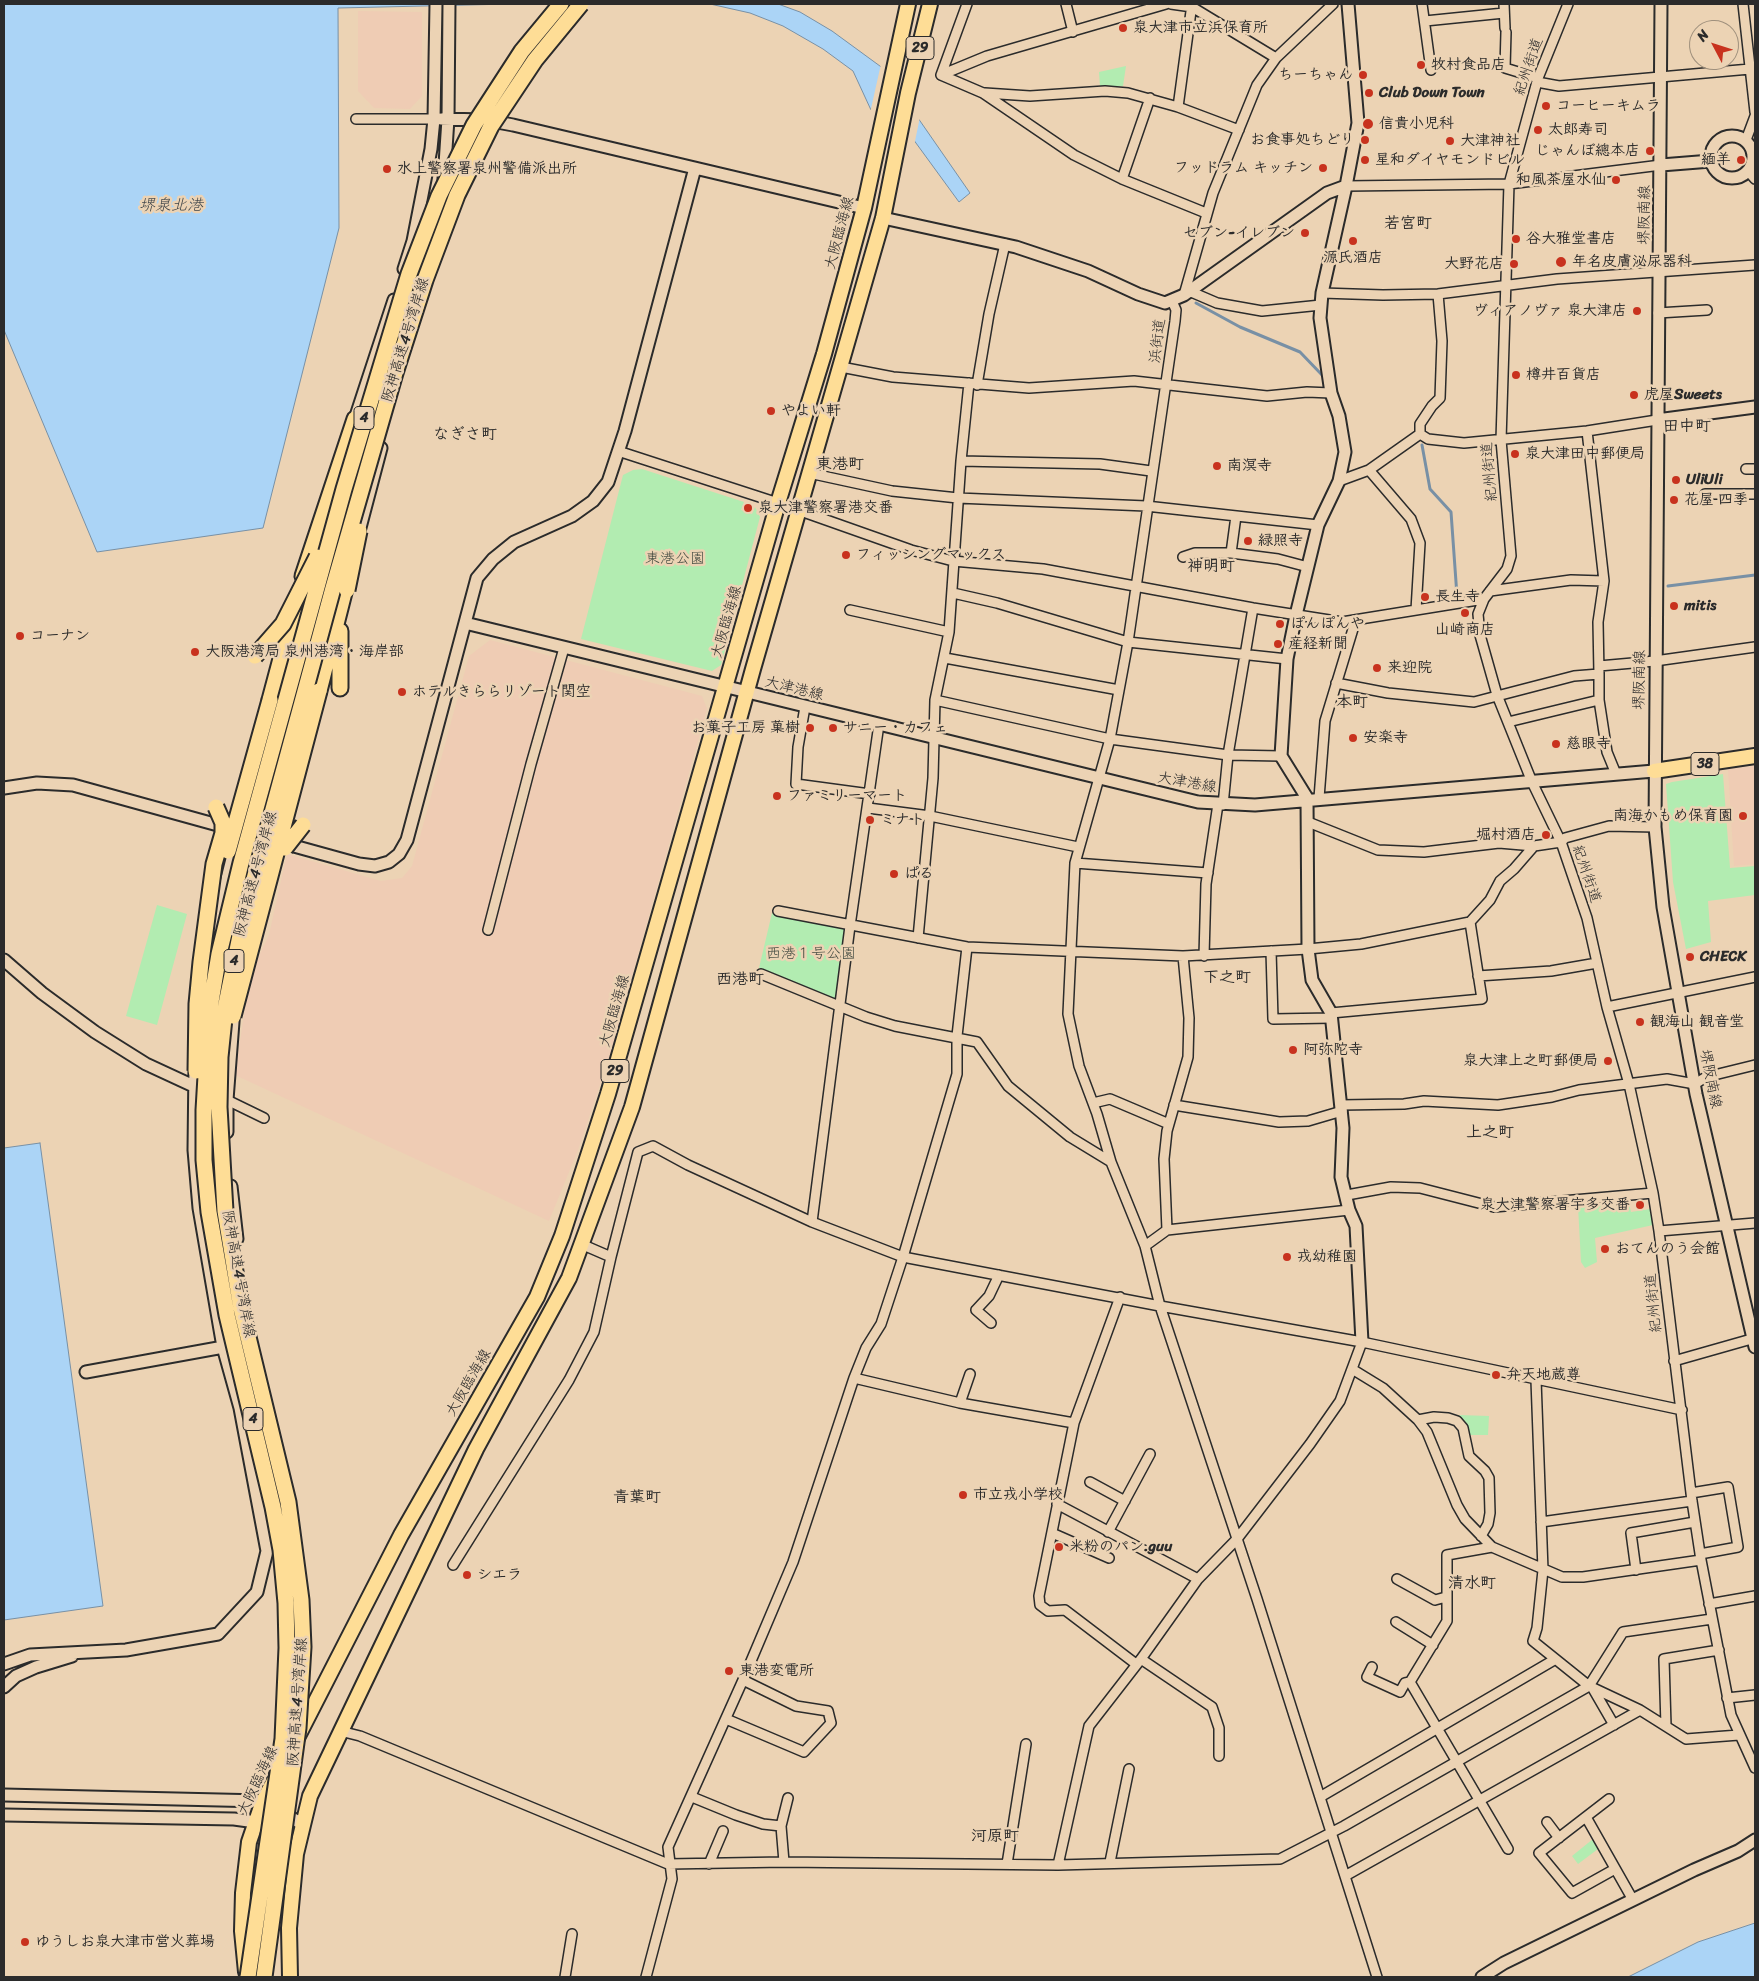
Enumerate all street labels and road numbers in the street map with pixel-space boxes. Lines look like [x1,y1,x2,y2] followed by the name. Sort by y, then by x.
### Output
[906,36,934,59] road number: 29
[1511,36,1547,98] street label: 紀州街道
[1635,185,1655,245] street label: 堺阪南線
[822,194,858,272] street label: 大阪臨海線
[378,276,434,404] street label: 阪神高速4号湾岸線
[1146,318,1170,364] street label: 浜街道
[354,406,374,429] road number: 4
[1478,441,1502,503] street label: 紀州街道
[708,583,746,661] street label: 大阪臨海線
[1630,650,1650,710] street label: 堺阪南線
[763,673,825,705] street label: 大津港線
[1691,752,1719,776] road number: 38
[1156,769,1218,797] street label: 大津港線
[231,809,281,939] street label: 阪神高速4号湾岸線
[1568,843,1604,905] street label: 紀州街道
[224,949,244,972] road number: 4
[596,972,634,1050] street label: 大阪臨海線
[1695,1048,1725,1110] street label: 堺阪南線
[601,1060,629,1082] road number: 29
[218,1209,258,1339] street label: 阪神高速4号湾岸線
[1642,1272,1666,1334] street label: 紀州街道
[442,1346,496,1420] street label: 大阪臨海線
[243,1408,263,1430] road number: 4
[285,1637,311,1767] street label: 阪神高速4号湾岸線
[234,1743,282,1819] street label: 大阪臨海線

